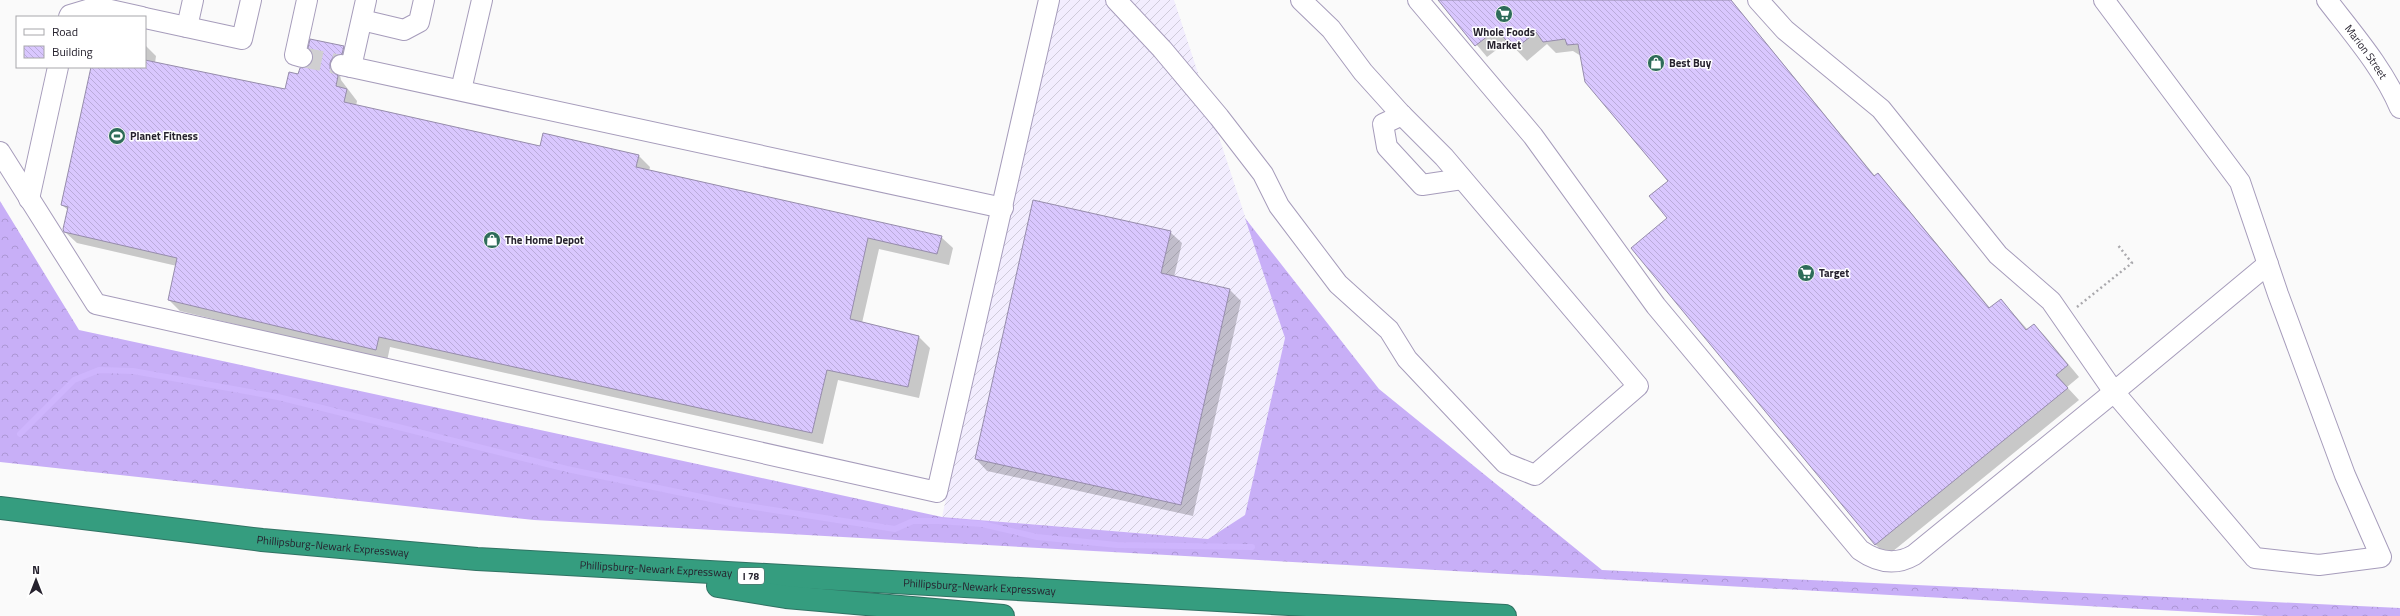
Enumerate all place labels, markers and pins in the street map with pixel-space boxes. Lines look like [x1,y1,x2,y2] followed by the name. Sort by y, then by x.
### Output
[1494,4,1514,24] supermarket icon: Whole Foods Market
[1473,24,1535,53] place label: Whole Foods Market
[1646,53,1666,73] shop icon: Best Buy
[1669,55,1712,71] place label: Best Buy
[107,126,127,146] sports icon: Planet Fitness
[130,128,198,144] place label: Planet Fitness
[482,230,502,250] shop icon: The Home Depot
[505,232,584,248] place label: The Home Depot
[1796,263,1816,283] supermarket icon: Target
[1819,265,1849,281] place label: Target

